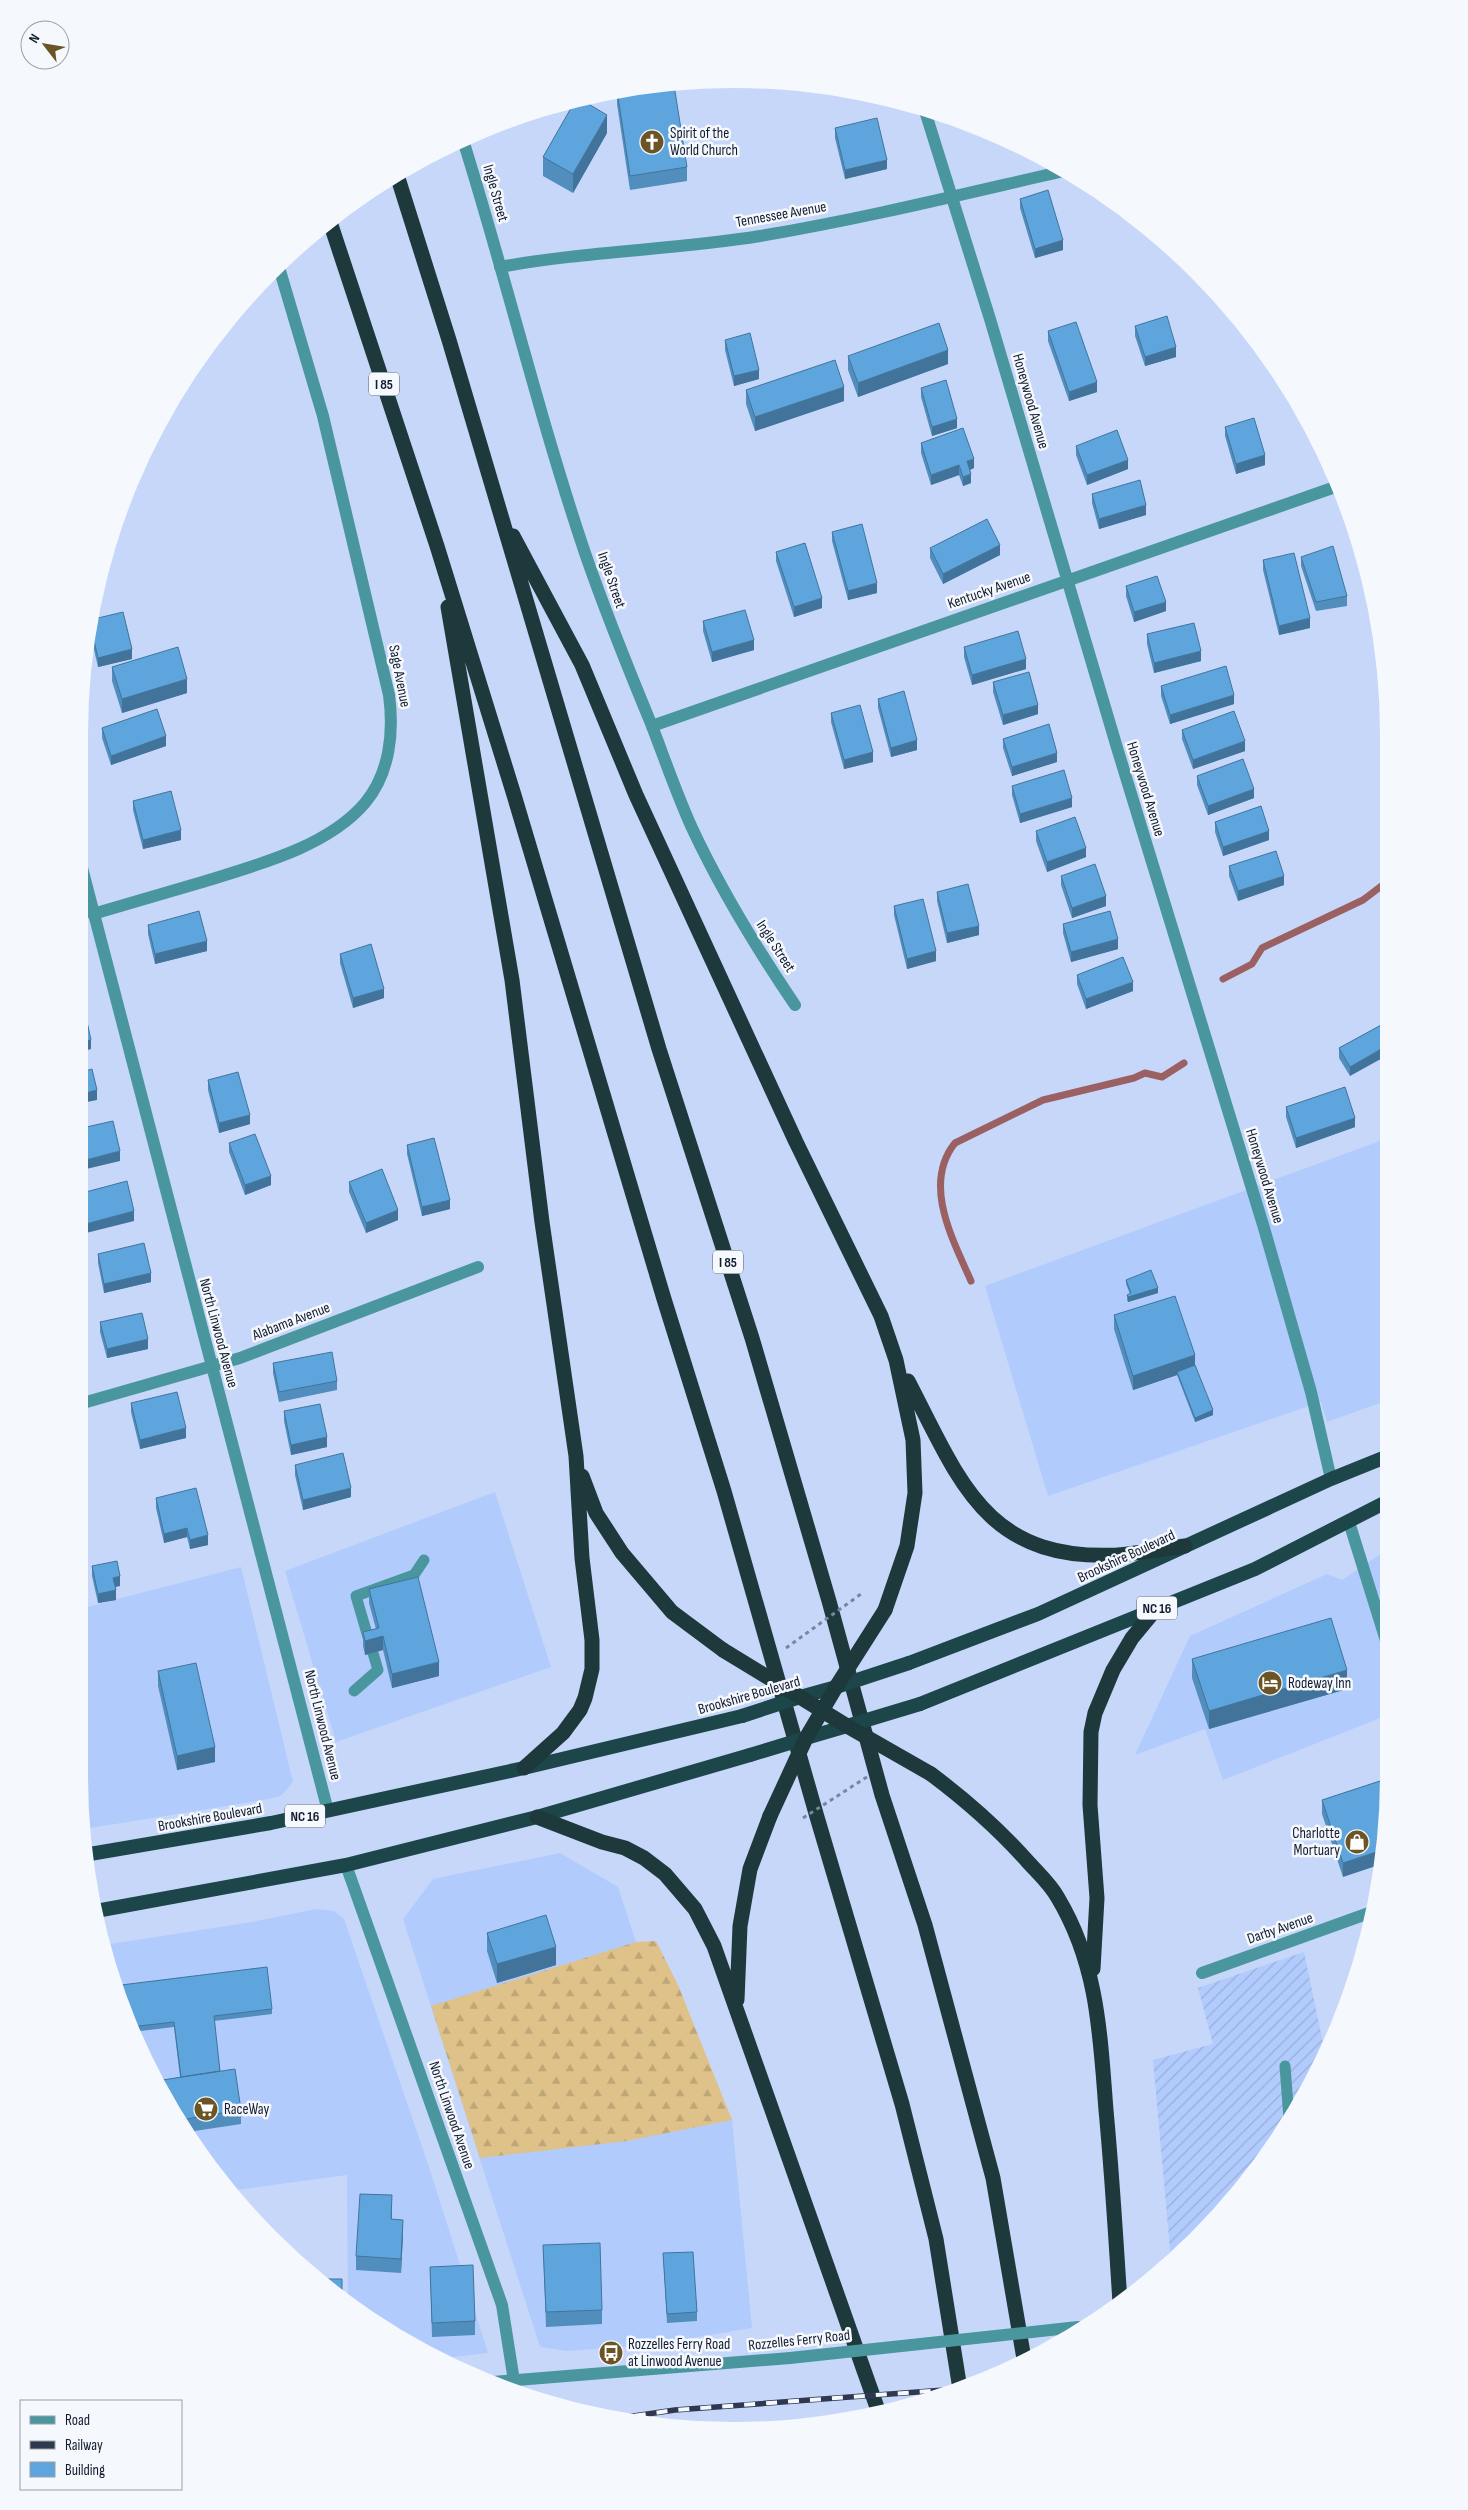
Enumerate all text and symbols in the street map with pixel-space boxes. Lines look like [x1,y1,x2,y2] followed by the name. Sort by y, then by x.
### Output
[20,20,70,70] north arrow
[25,31,43,46] text: N
[670,124,738,160] place label: Spirit of the World Church
[639,129,665,155] church icon: Spirit of the World Church
[478,162,513,224] street label: Ingle Street
[734,197,828,232] street label: Tennessee Avenue
[1008,351,1053,451] street label: Honeywood Avenue
[369,372,399,396] road number: I 85
[593,550,630,611] street label: Ingle Street
[945,567,1033,614] street label: Kentucky Avenue
[384,643,415,709] street label: Sage Avenue
[1122,739,1169,839] street label: Honeywood Avenue
[752,917,800,976] street label: Ingle Street
[1241,1126,1288,1226] street label: Honeywood Avenue
[713,1250,743,1274] road number: I 85
[195,1276,242,1390] street label: North Linwood Avenue
[249,1298,333,1345] street label: Alabama Avenue
[1074,1526,1178,1587] street label: Brookshire Boulevard
[1137,1596,1177,1620] road number: NC 16
[300,1668,345,1782] street label: North Linwood Avenue
[1257,1670,1283,1696] hotel icon: Rodeway Inn
[696,1672,802,1719] street label: Brookshire Boulevard
[1288,1674,1351,1693] place label: Rodeway Inn
[157,1799,264,1836] street label: Brookshire Boulevard
[285,1804,325,1828] road number: NC 16
[1292,1824,1340,1860] place label: Charlotte Mortuary
[1344,1829,1370,1855] shop icon: Charlotte Mortuary
[1245,1908,1316,1949] street label: Darby Avenue
[424,2059,479,2172] street label: North Linwood Avenue
[193,2096,219,2122] supermarket icon: RaceWay
[224,2100,270,2119] place label: RaceWay
[747,2326,851,2355] street label: Rozzelles Ferry Road
[628,2335,730,2371] place label: Rozzelles Ferry Road at Linwood Avenue
[598,2340,624,2366] bus stop icon: Rozzelles Ferry Road at Linwood Avenue
[20,2400,182,2490] legend
[65,2411,90,2430] text: Road
[65,2436,103,2455] text: Railway
[65,2461,105,2480] text: Building

